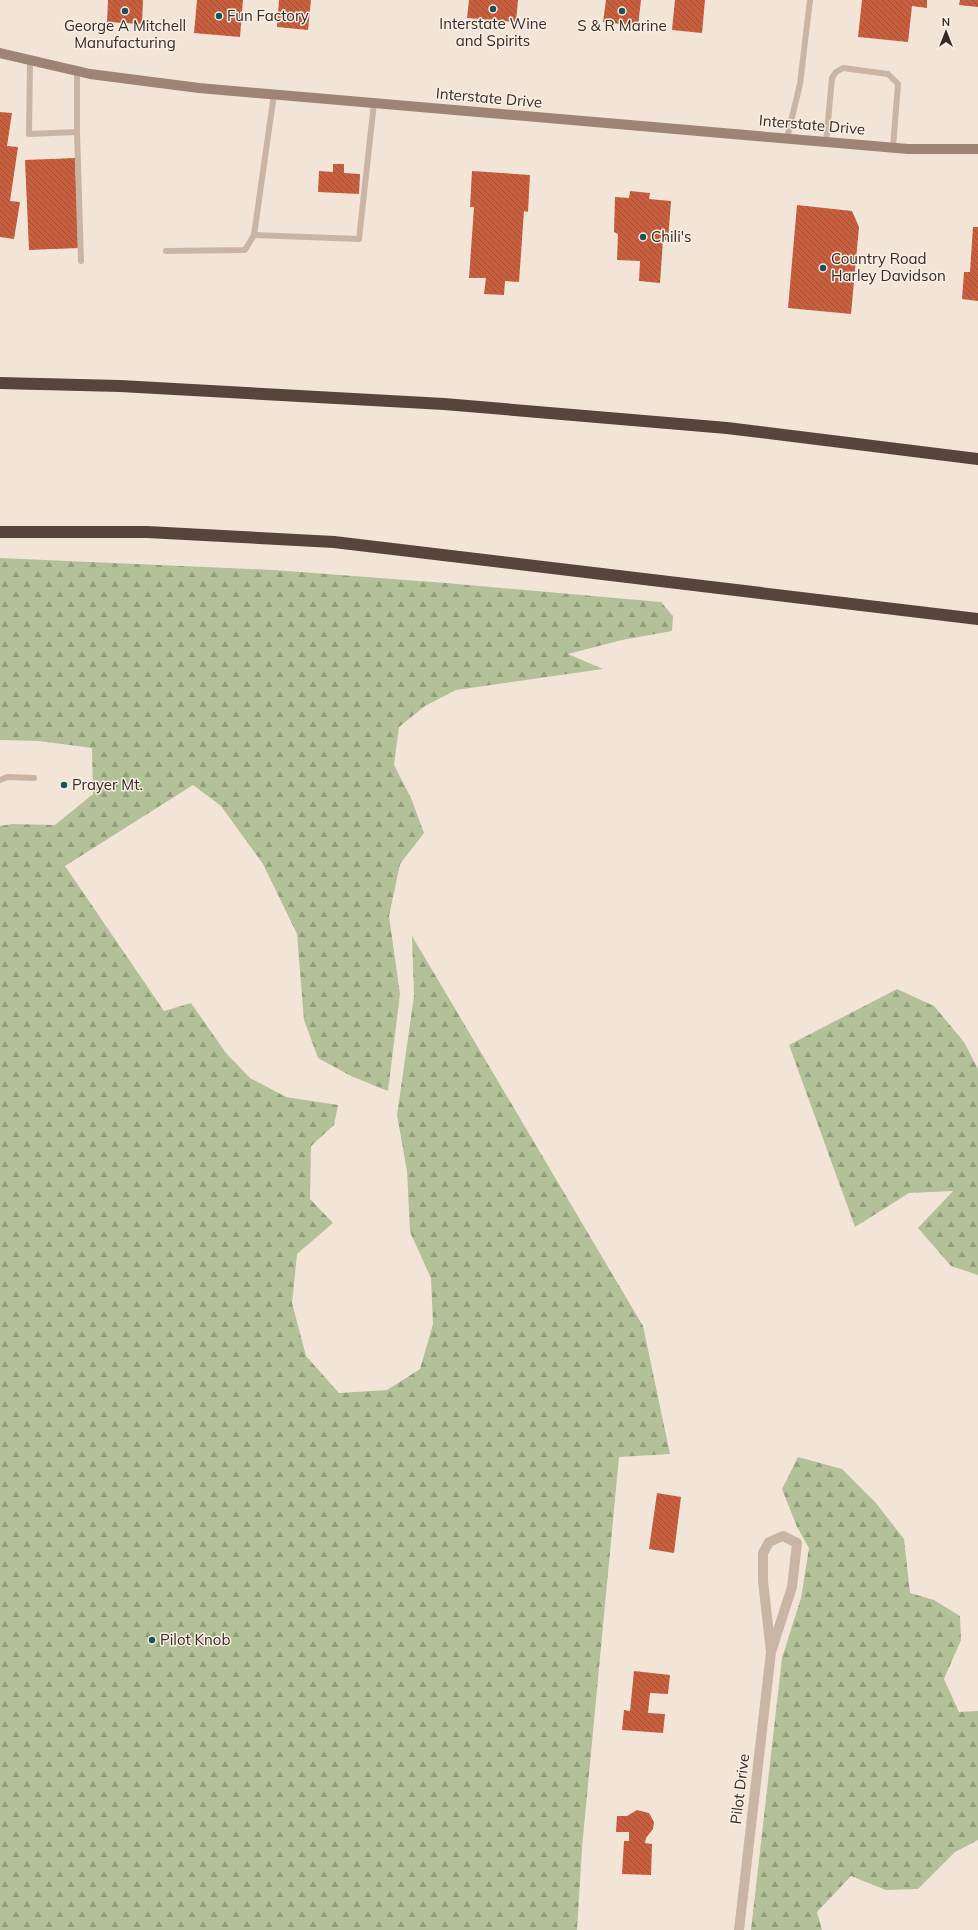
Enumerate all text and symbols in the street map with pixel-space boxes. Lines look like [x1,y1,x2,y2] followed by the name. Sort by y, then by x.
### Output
[488,4,498,14] marker: Interstate Wine and Spirits
[120,6,130,16] marker: George A Mitchell Manufacturing
[227,6,309,25] place label: Fun Factory
[617,6,627,16] marker: S & R Marine
[214,11,224,21] marker: Fun Factory
[926,12,966,52] north arrow
[439,14,547,50] place label: Interstate Wine and Spirits
[942,15,950,29] text: N
[64,16,186,52] place label: George A Mitchell Manufacturing
[577,16,667,35] place label: S & R Marine
[435,83,543,112] street label: Interstate Drive
[758,110,866,139] street label: Interstate Drive
[651,227,692,246] place label: Chili's
[638,232,648,242] marker: Chili's
[831,249,946,285] place label: Country Road Harley Davidson
[818,263,828,273] marker: Country Road Harley Davidson
[72,775,143,794] place label: Prayer Mt.
[59,780,69,790] marker: Prayer Mt.
[160,1630,230,1649] place label: Pilot Knob
[147,1635,157,1645] marker: Pilot Knob
[726,1753,753,1825] street label: Pilot Drive

